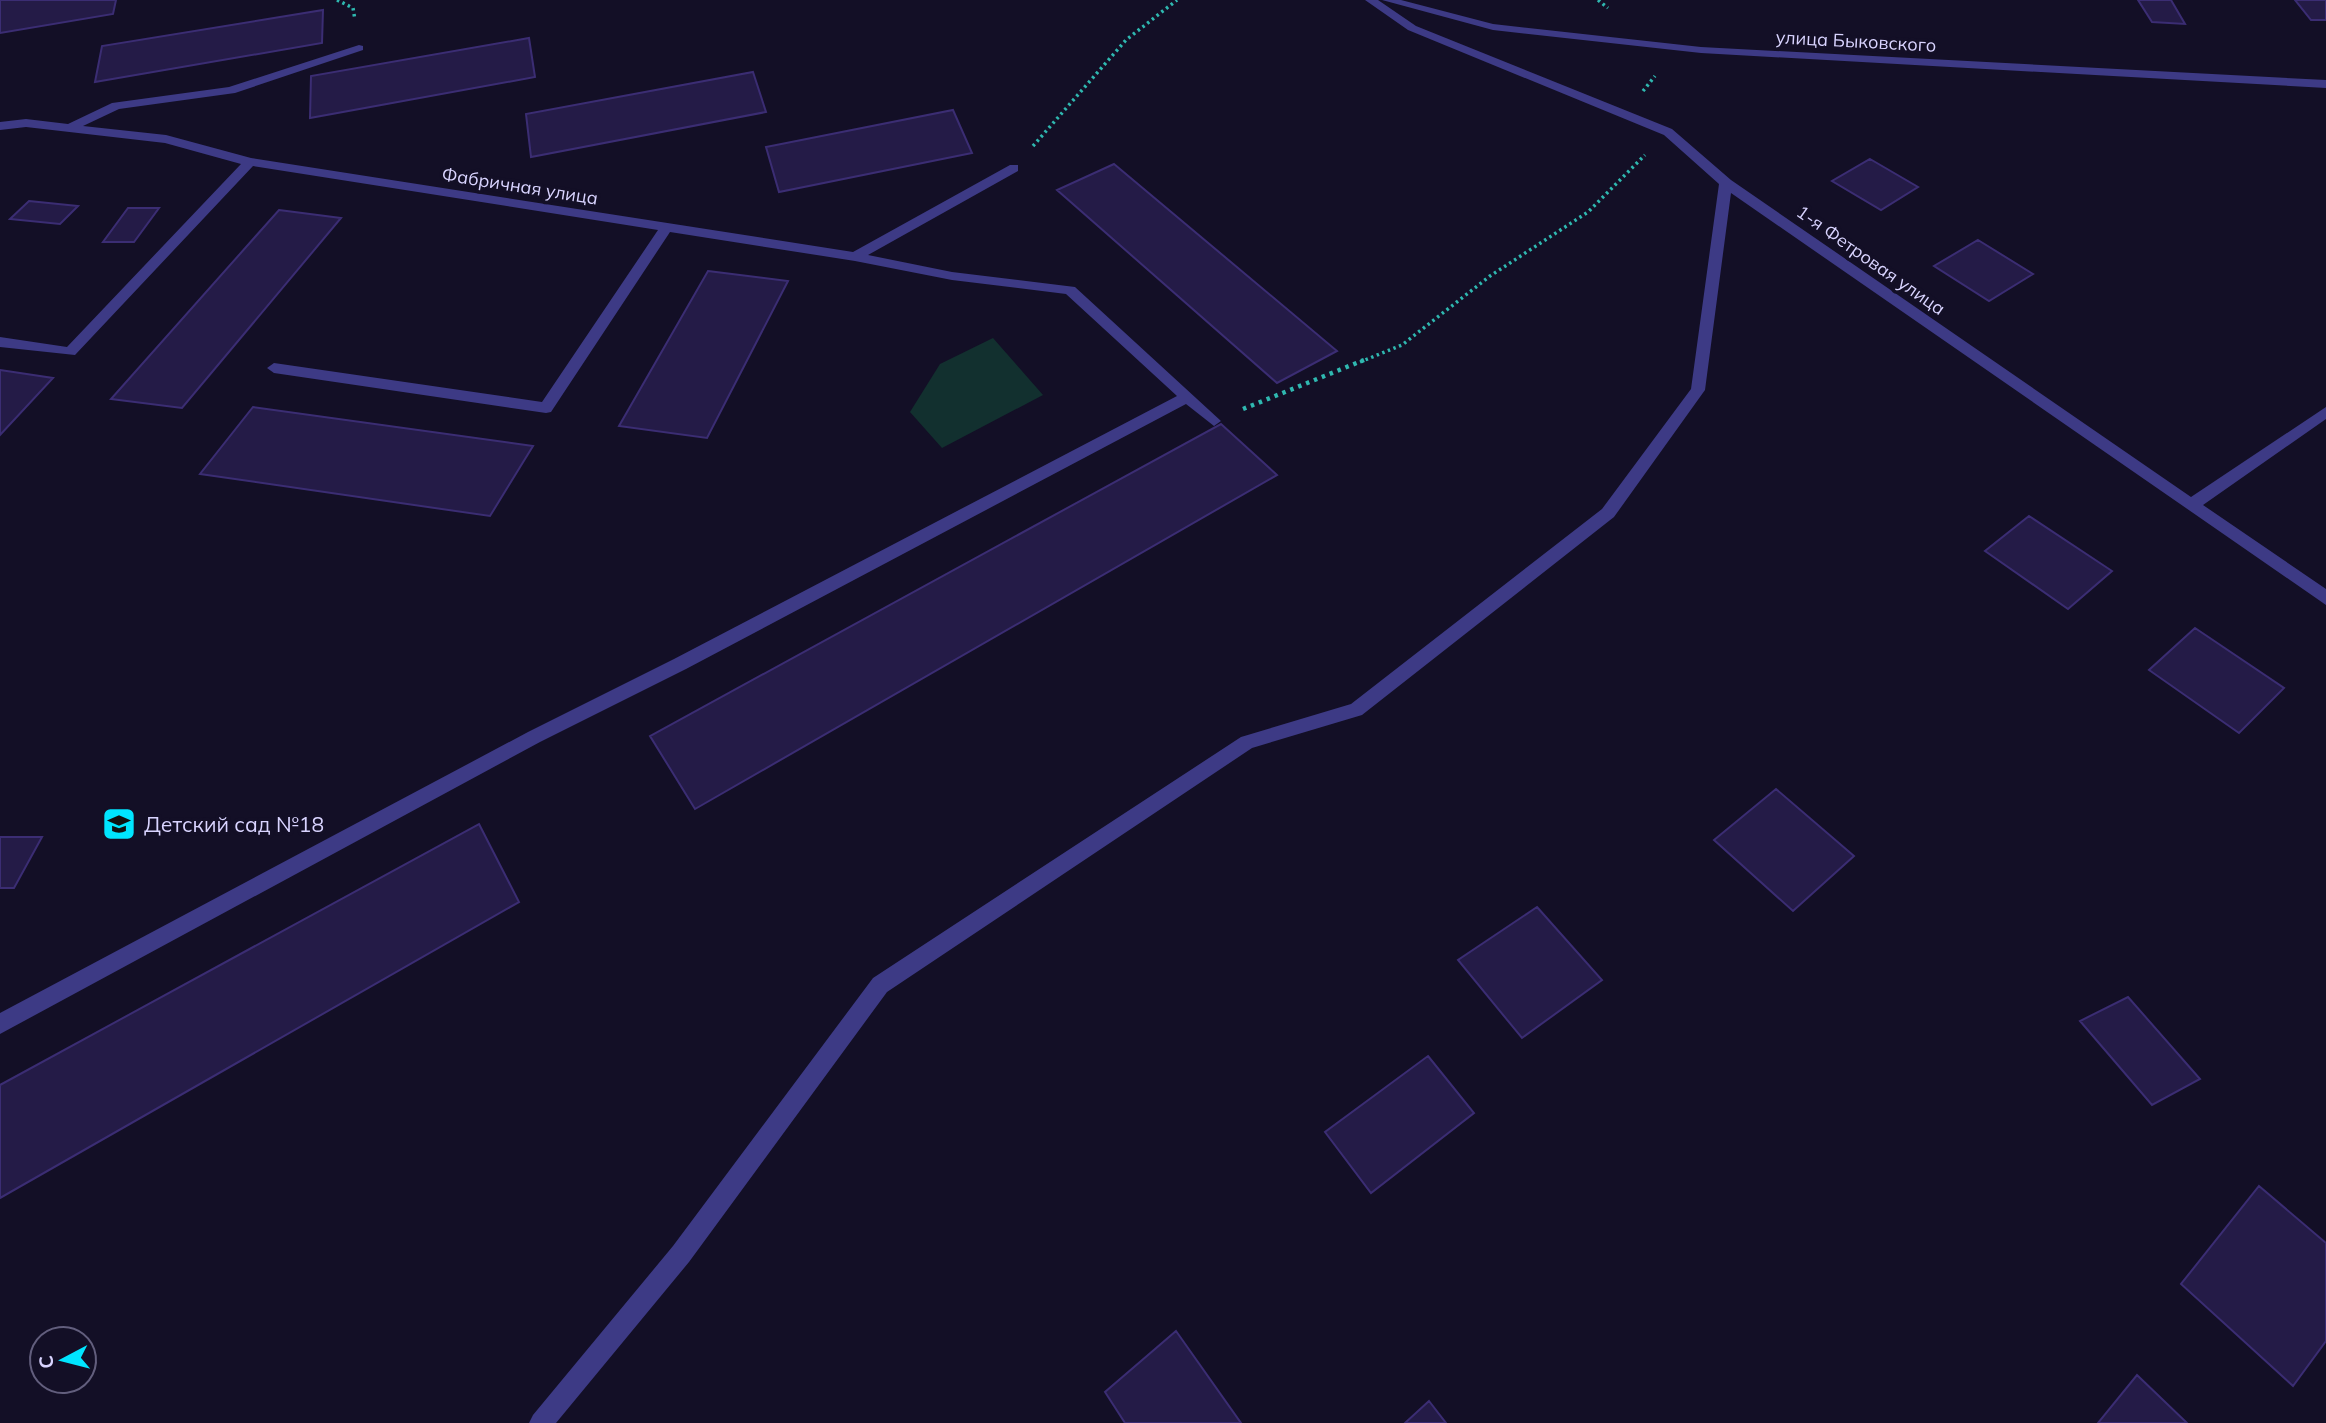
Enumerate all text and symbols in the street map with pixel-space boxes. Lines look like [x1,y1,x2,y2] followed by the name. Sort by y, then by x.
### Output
[1775,25,1937,57] street label: улица Быковского
[440,162,600,210] street label: Фабричная улица
[1792,200,1950,320] street label: 1-я Фетровая улица
[100,805,138,843] school or university icon: Детский сад №18
[144,811,324,837] place label: Детский сад №18
[28,1325,98,1395] north arrow
[33,1354,59,1370] text: С

